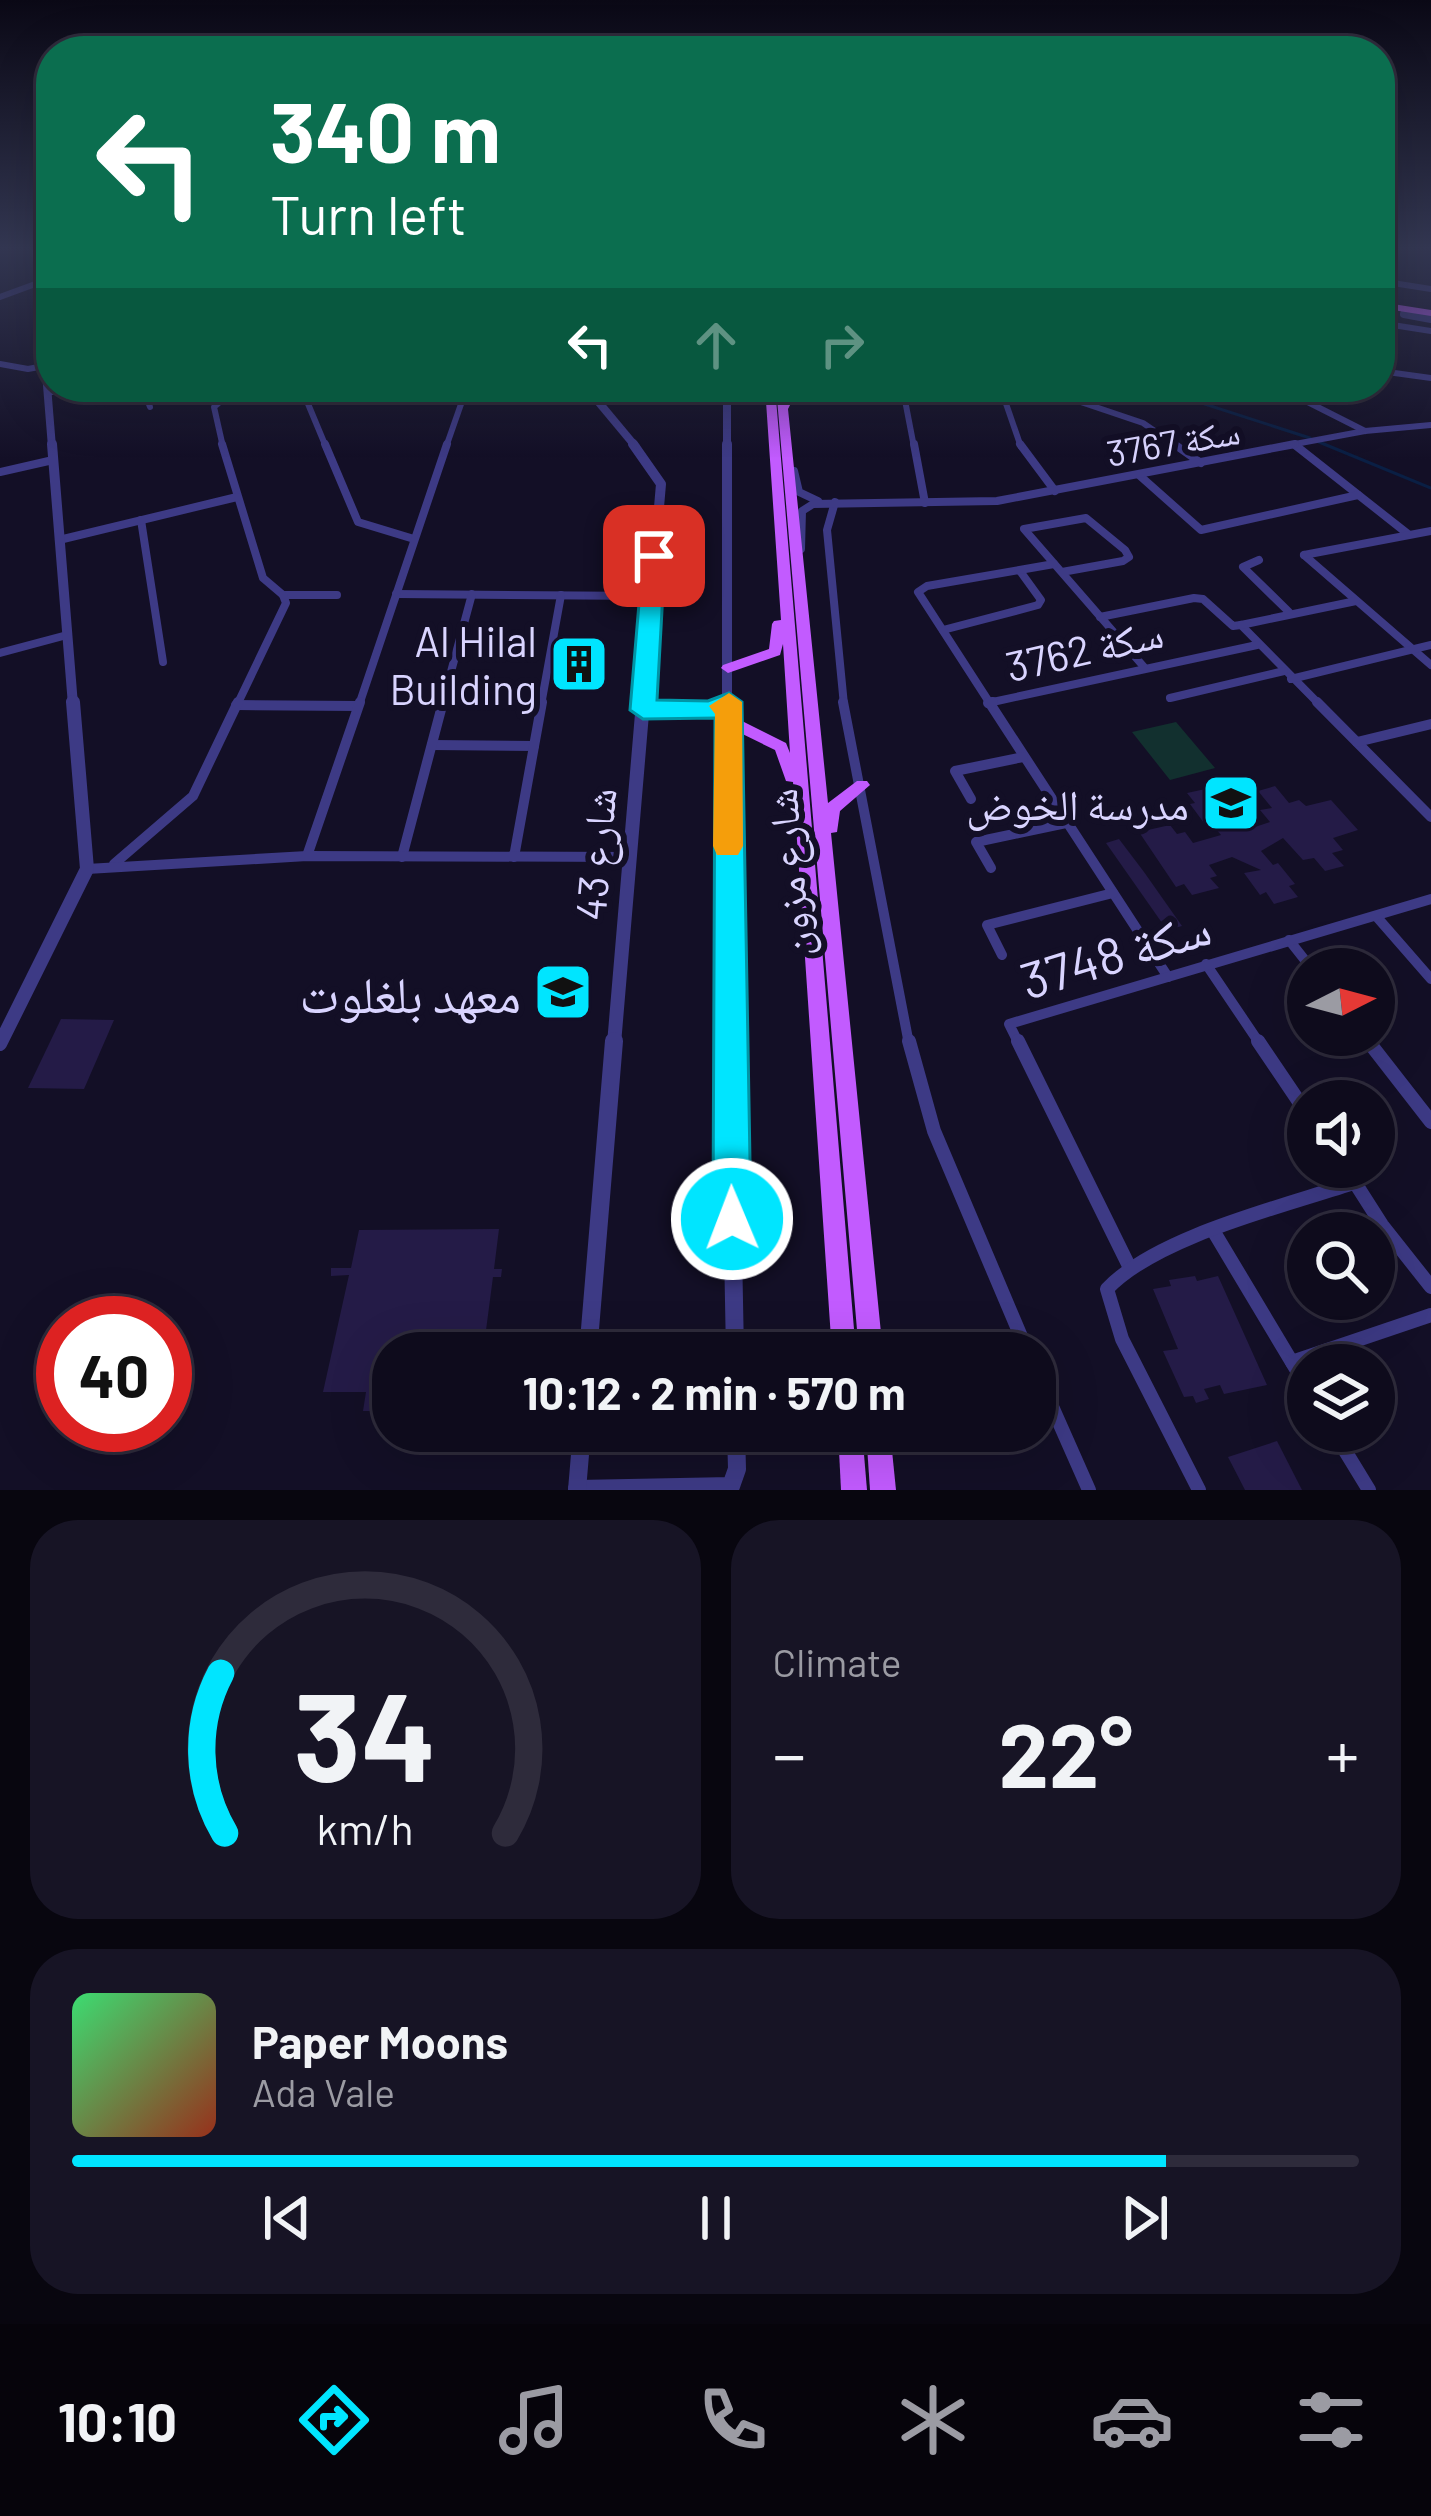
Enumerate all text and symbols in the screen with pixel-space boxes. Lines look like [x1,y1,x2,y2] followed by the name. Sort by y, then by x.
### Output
[270,79,501,180] text: 340 m
[72,84,228,240] icon: left
[270,181,467,246] text: Turn left
[557,312,623,378] icon: left
[683,312,749,378] icon: ahead
[809,312,875,378] icon: right
[1103,408,1243,474] street label: سكة 3767
[603,505,705,607] pin
[621,523,687,589] icon: arrive
[1000,606,1168,690] street label: سكة 3762
[390,615,537,714] place label: Al Hilal Building
[548,633,610,695] building icon: Al Hilal Building
[1200,772,1262,834] school or university icon: مدرسة الخوض
[966,778,1189,831] place label: مدرسة الخوض
[563,786,629,923] street label: شارع 43
[755,786,823,959] street label: شارع مزون
[1013,894,1217,1010] street label: سكة 3748
[1287,948,1395,1056] north arrow
[1287,948,1395,1452] map controls
[532,961,594,1023] school or university icon: معهد بلغلوت
[299,962,521,1024] place label: معهد بلغلوت
[1287,1080,1395,1188] button: sound
[669,1156,795,1282] position arrow
[1287,1212,1395,1320] button: search
[36,1296,192,1452] speed limit sign: 40
[1287,1344,1395,1452] button: layers
[523,1365,905,1419] text: 10:12 · 2 min · 570 m
[773,1638,902,1685] text: Climate
[294,1657,437,1807] text: 34
[998,1698,1133,1806] text: 22°
[773,1713,806,1792] text: −
[1326,1713,1359,1792] text: +
[317,1801,414,1853] text: km/h
[252,2014,508,2068] text: Paper Moons
[252,2068,395,2115] text: Ada Vale
[254,2185,320,2251] icon: previous
[683,2185,749,2251] icon: pause
[1112,2185,1178,2251] icon: next
[292,2378,376,2462] icon: directions
[492,2378,576,2462] icon: music
[691,2378,775,2462] icon: phone
[891,2378,975,2462] icon: climate
[1090,2378,1174,2462] icon: car
[1289,2378,1373,2462] icon: filters
[58,2388,177,2453] text: 10:10

